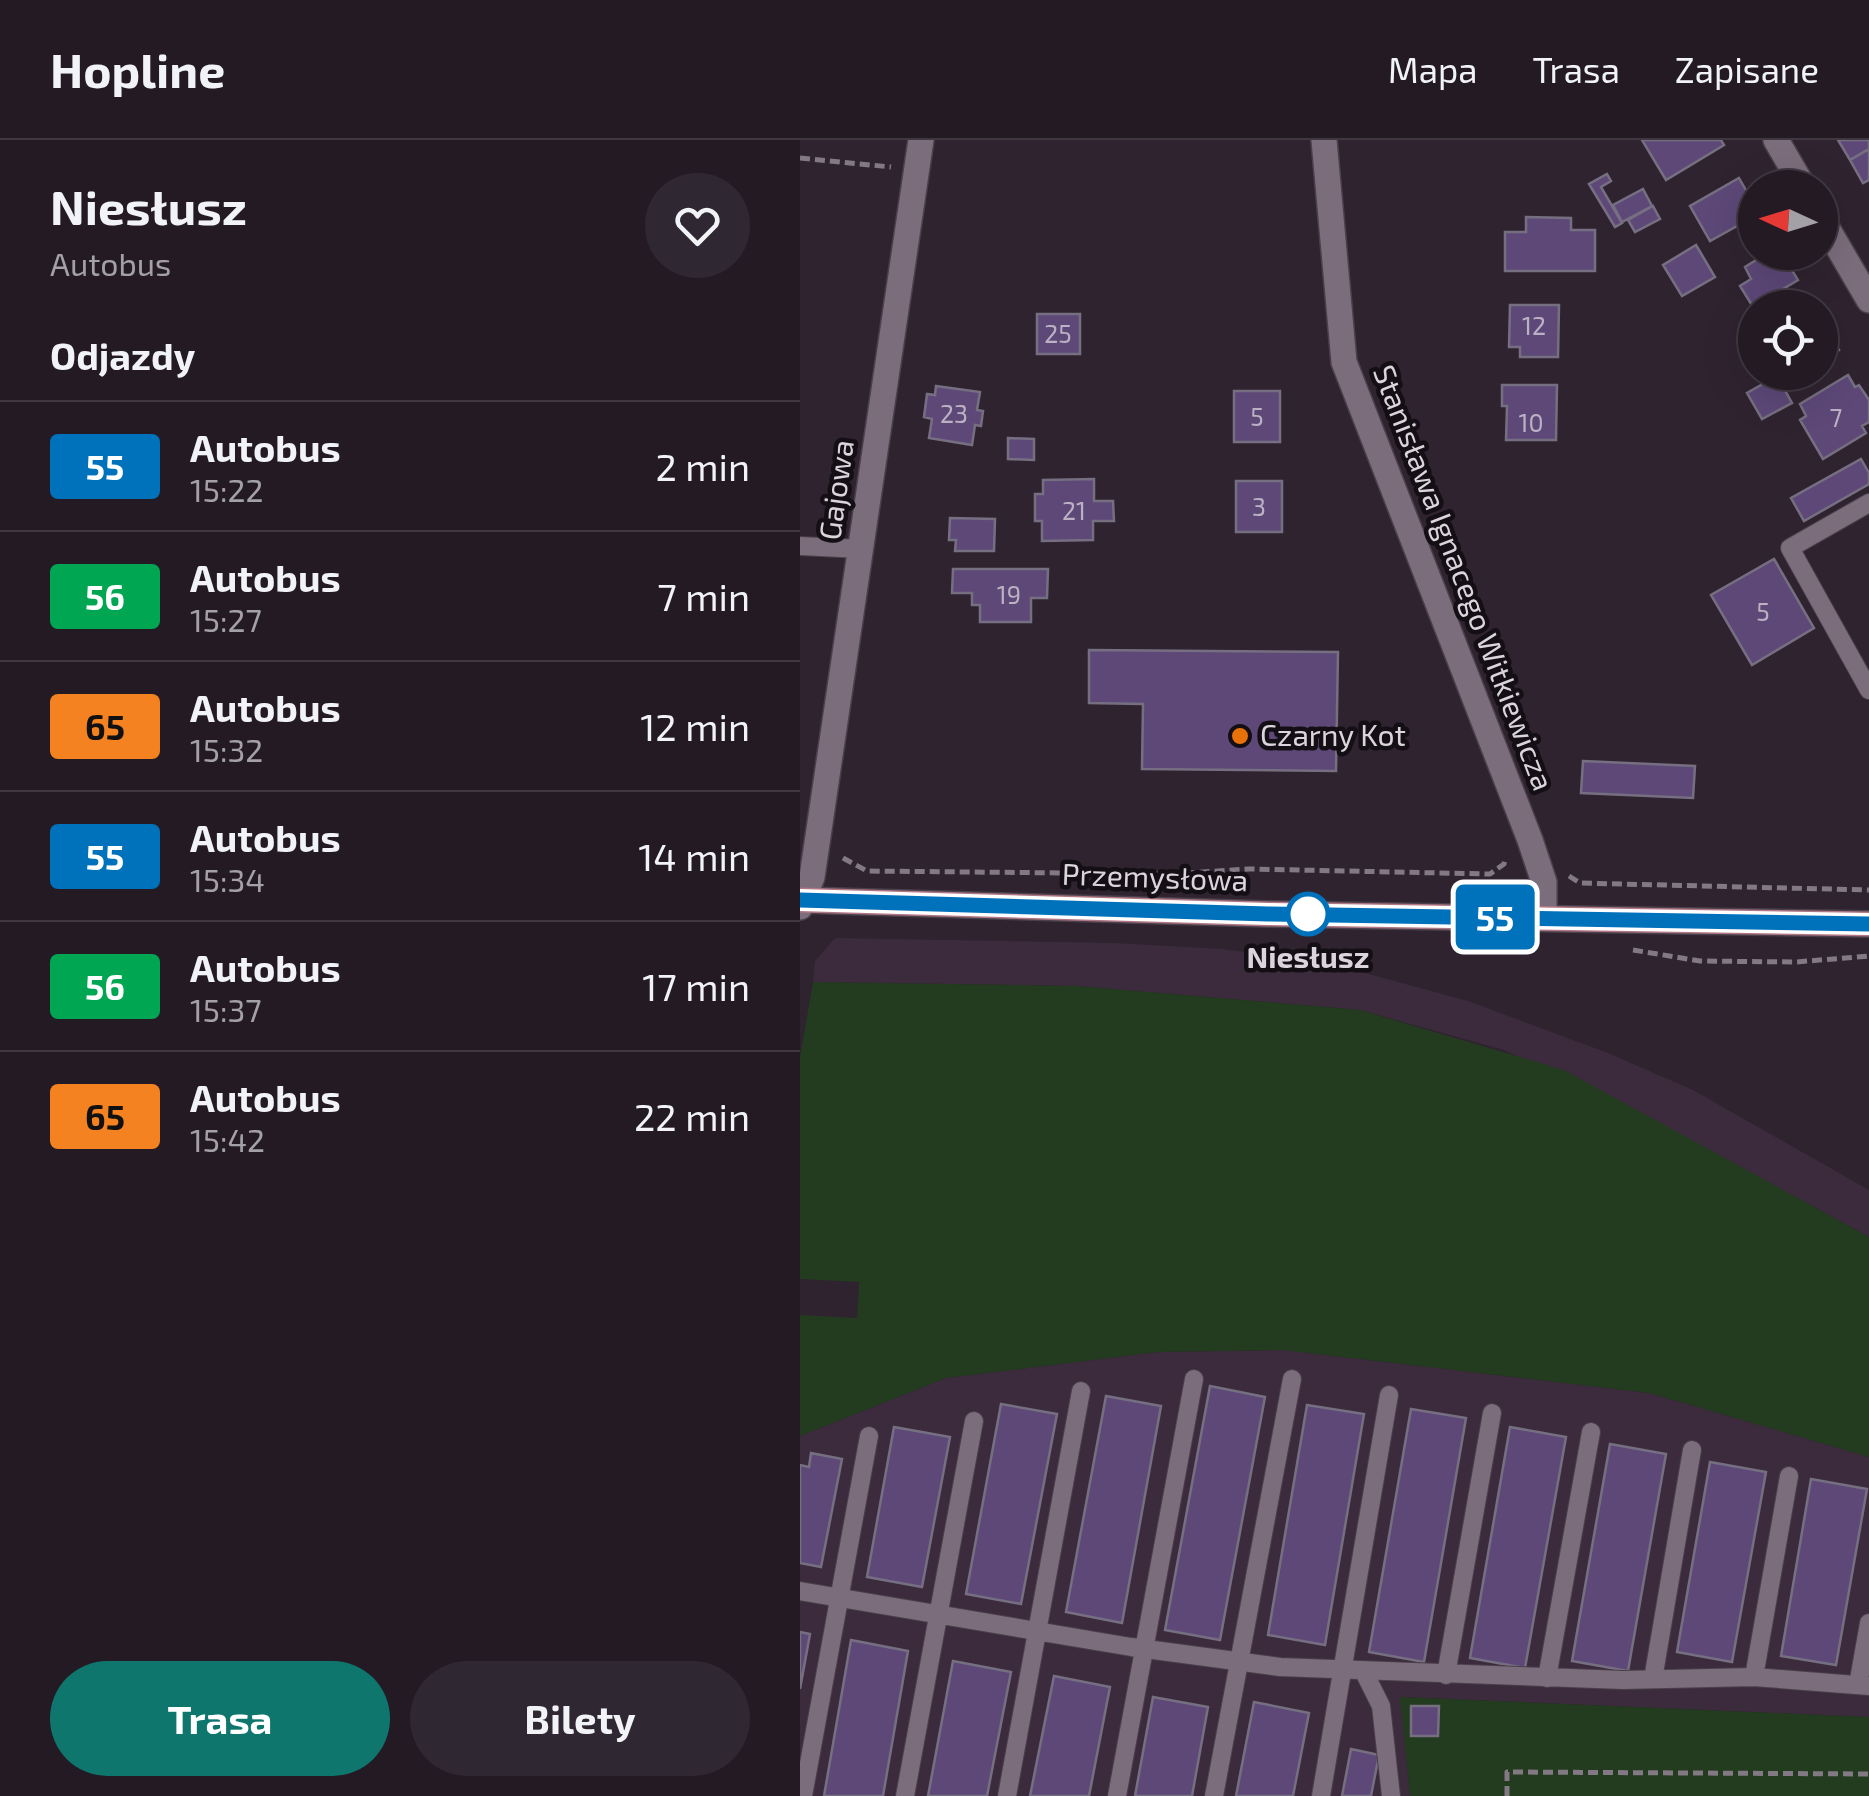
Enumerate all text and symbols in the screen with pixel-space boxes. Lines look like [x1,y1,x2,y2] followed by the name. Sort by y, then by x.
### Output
[50,40,225,98] text: Hopline
[1388,48,1478,90] text: Mapa
[1533,48,1620,90] text: Trasa
[1675,48,1819,90] text: Zapisane
[1738,170,1838,270] north arrow
[1738,170,1838,390] map controls
[645,173,750,278] button: heart
[50,177,247,235] text: Niesłusz
[50,244,171,282] text: Autobus
[1738,290,1838,390] button: locate
[1522,310,1546,340] house number: 12
[1044,318,1072,348] house number: 25
[50,332,195,378] text: Odjazdy
[1367,360,1563,795] street label: Stanisława Ignacego Witkiewicza
[940,398,968,428] house number: 23
[1250,401,1264,431] house number: 5
[1830,402,1843,432] house number: 7
[1518,407,1544,437] house number: 10
[190,424,341,470] text: Autobus
[810,437,860,542] street label: Gajowa
[655,443,750,489] text: 2 min
[86,445,124,487] text: 55
[190,470,263,508] text: 15:22
[1252,491,1266,521] house number: 3
[1062,495,1086,525] house number: 21
[190,554,341,600] text: Autobus
[657,573,750,619] text: 7 min
[85,575,125,617] text: 56
[997,579,1021,609] house number: 19
[1756,596,1770,626] house number: 5
[190,600,262,638] text: 15:27
[190,684,341,730] text: Autobus
[640,703,750,749] text: 12 min
[85,705,125,747] text: 65
[1260,716,1406,752] place label: Czarny Kot
[1229,725,1251,747] marker: Czarny Kot
[190,730,263,768] text: 15:32
[190,814,341,860] text: Autobus
[638,833,750,879] text: 14 min
[86,835,124,877] text: 55
[1061,855,1249,897] street label: Przemysłowa
[190,860,265,898] text: 15:34
[1450,884,1540,950] line badge: 55
[1287,893,1329,935] marker: Niesłusz
[1476,896,1514,938] text: 55
[1246,938,1370,974] place label: Niesłusz
[190,944,341,990] text: Autobus
[642,963,750,1009] text: 17 min
[85,965,125,1007] text: 56
[190,990,262,1028] text: 15:37
[190,1074,341,1120] text: Autobus
[634,1093,750,1139] text: 22 min
[85,1095,125,1137] text: 65
[190,1120,265,1158] text: 15:42
[50,1661,390,1776] button: Trasa
[410,1661,750,1776] button: Bilety

